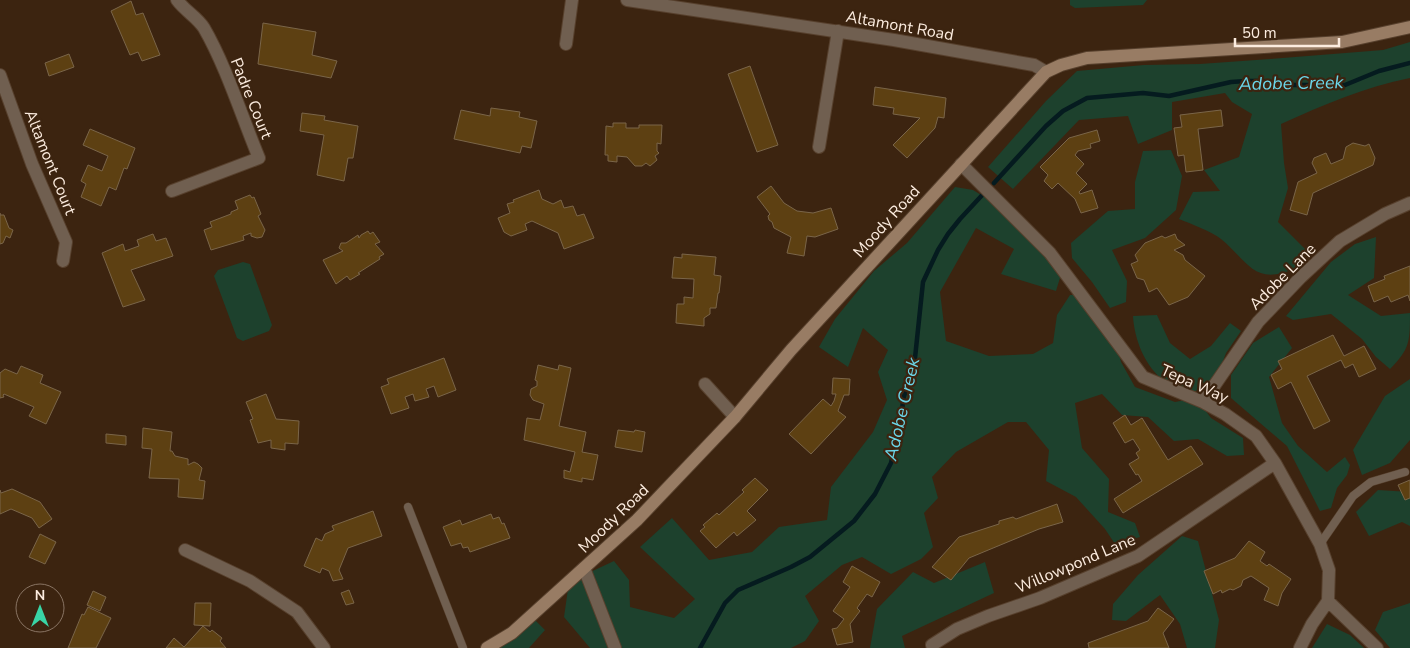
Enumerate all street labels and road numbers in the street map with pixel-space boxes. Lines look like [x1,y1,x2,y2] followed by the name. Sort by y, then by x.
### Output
[844,6,955,46] street label: Altamont Road
[225,55,277,143] street label: Padre Court
[19,107,81,219] street label: Altamont Court
[848,181,925,263] street label: Moody Road
[1244,238,1321,315] street label: Adobe Lane
[1157,359,1233,409] street label: Tepa Way
[574,479,654,558] street label: Moody Road
[1012,529,1139,599] street label: Willowpond Lane

